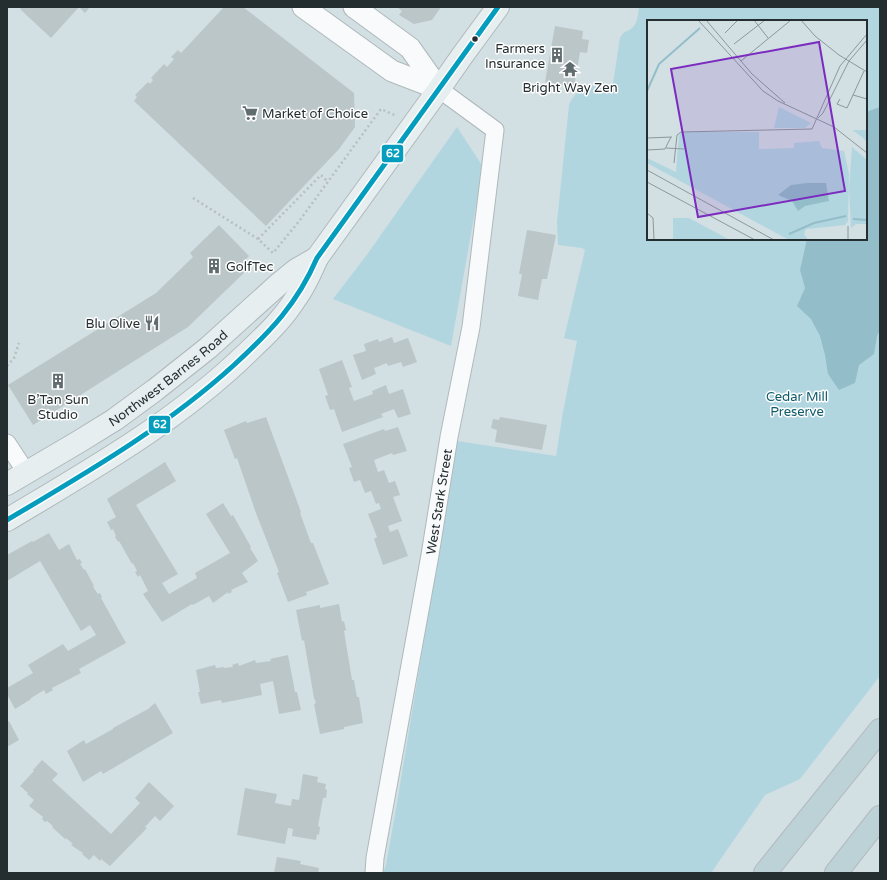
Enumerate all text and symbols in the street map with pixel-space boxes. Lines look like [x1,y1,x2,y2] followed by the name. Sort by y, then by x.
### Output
[647,20,867,240] inset map
[470,34,480,44] unlabelled marker
[485,41,545,72] place label: Farmers Insurance
[548,46,566,64] building icon: Farmers Insurance
[561,60,579,78] temple icon: Bright Way Zen
[522,80,618,96] place label: Bright Way Zen
[241,104,259,122] supermarket icon: Market of Choice
[262,106,368,122] place label: Market of Choice
[381,144,404,163] line badge: 62
[386,147,400,160] text: 62
[205,257,223,275] building icon: GolfTec
[226,259,273,275] place label: GolfTec
[143,314,161,332] restaurant icon: Blu Olive
[85,316,140,332] place label: Blu Olive
[106,327,231,430] street label: Northwest Barnes Road
[49,372,67,390] building icon: B’Tan Sun Studio
[766,389,828,420] park label: Cedar Mill Preserve
[27,392,89,423] place label: B’Tan Sun Studio
[148,415,171,434] line badge: 62
[153,418,167,431] text: 62
[423,448,456,556] street label: West Stark Street

